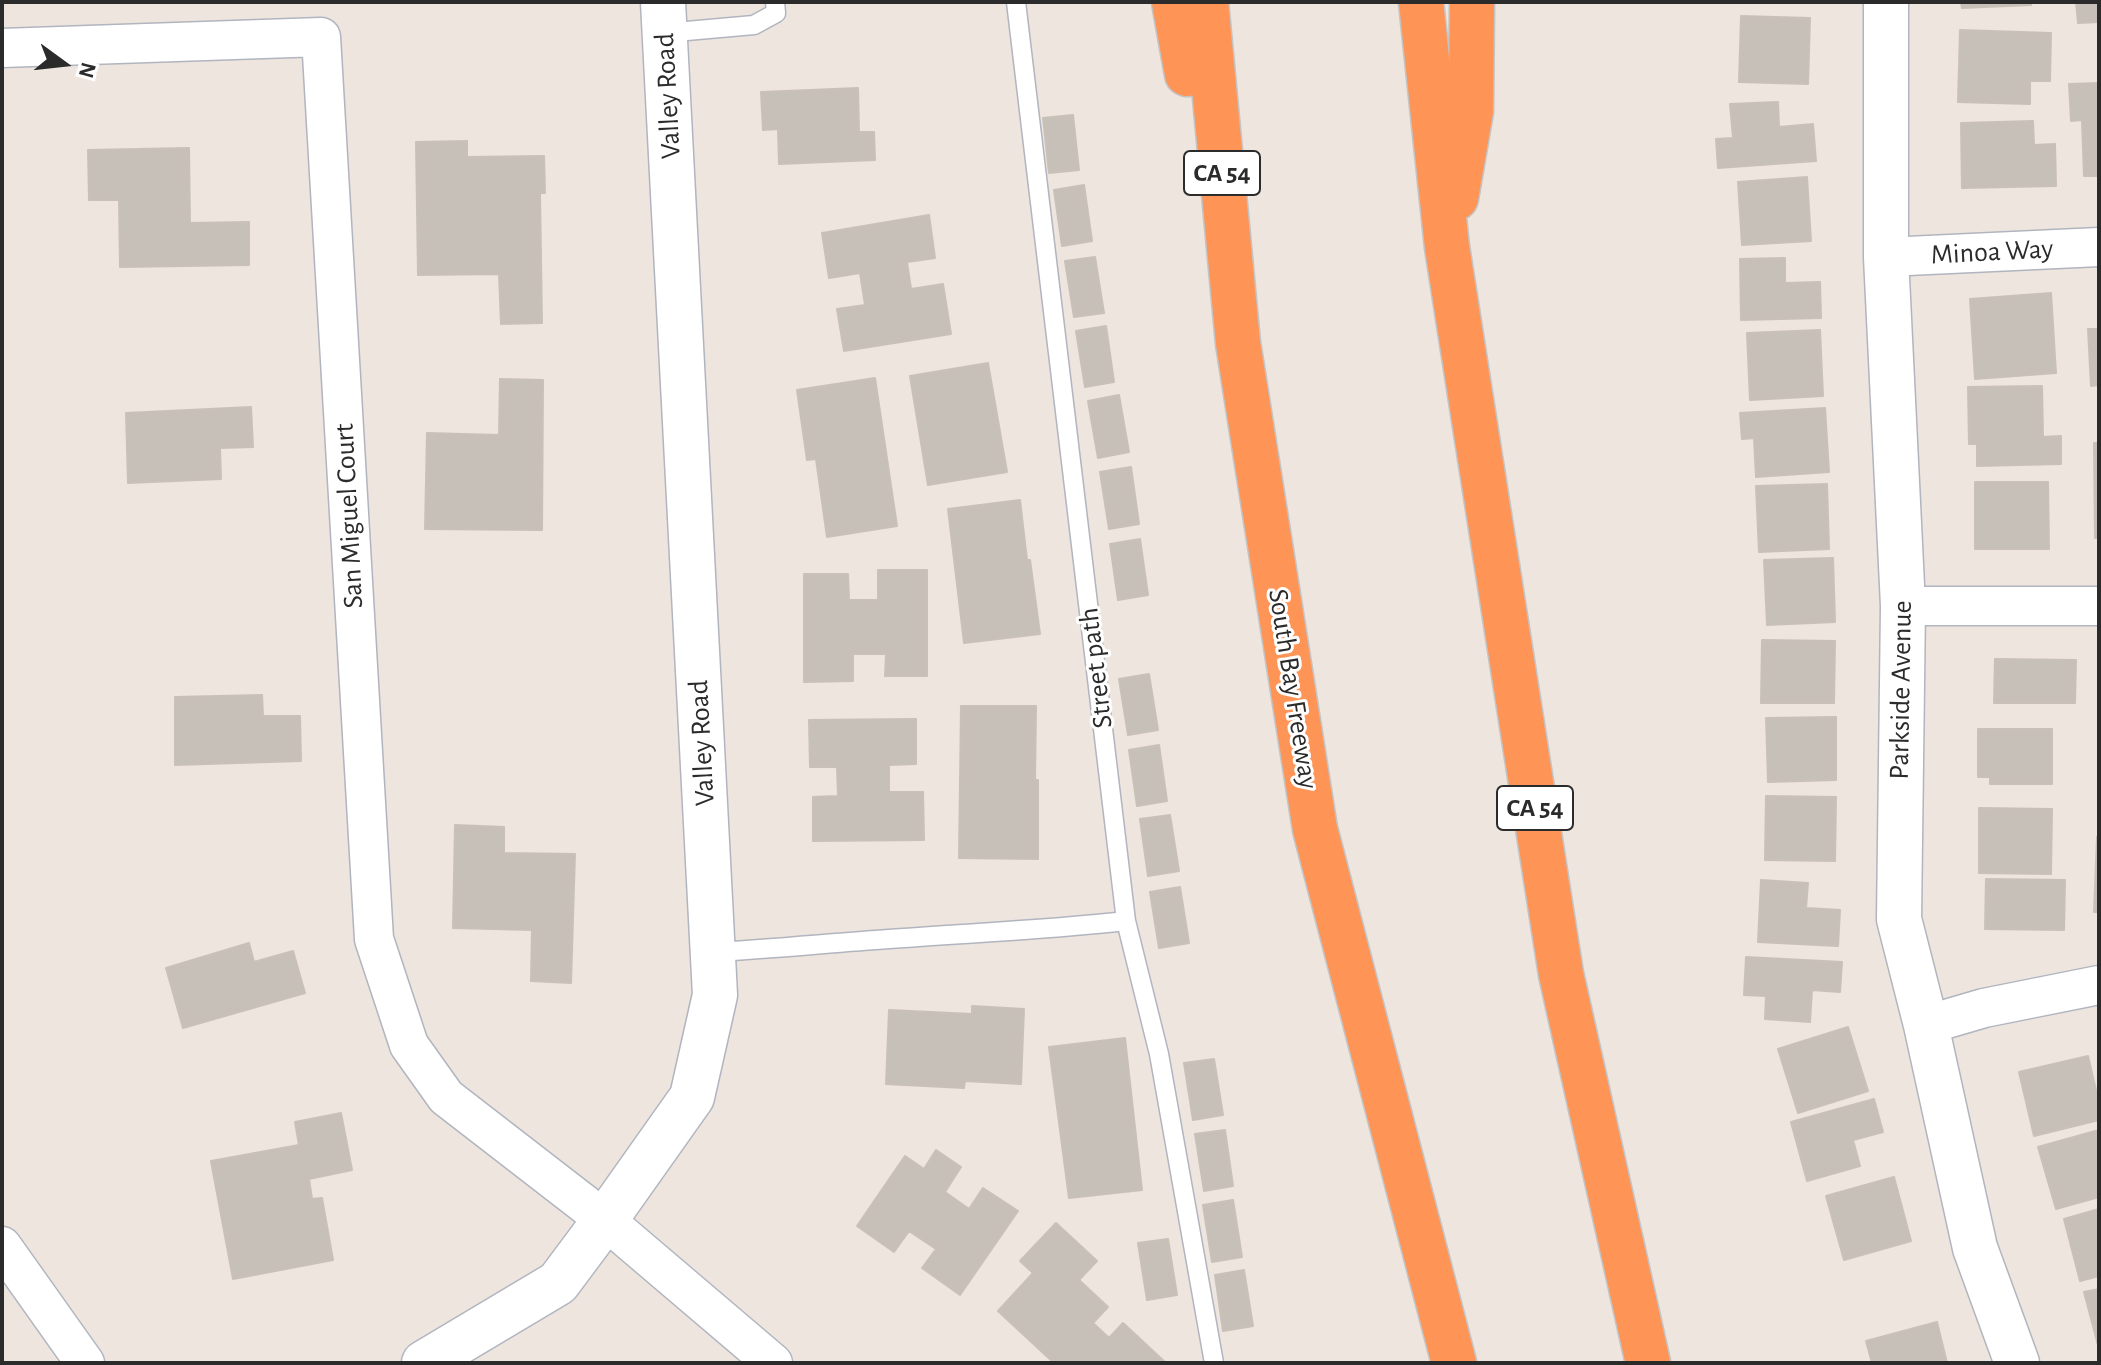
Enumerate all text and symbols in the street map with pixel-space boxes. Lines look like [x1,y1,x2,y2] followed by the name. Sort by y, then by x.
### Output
[24,24,104,104] north arrow
[648,32,688,160] street label: Valley Road
[75,60,100,80] text: N
[1184,151,1260,195] road number: CA 54
[1930,232,2054,272] street label: Minoa Way
[327,423,371,609] street label: San Miguel Court
[1261,587,1325,791] street label: South Bay Freeway
[1883,600,1919,780] street label: Parkside Avenue
[1072,606,1120,730] street label: Street path
[682,679,722,807] street label: Valley Road
[1497,786,1573,830] road number: CA 54

